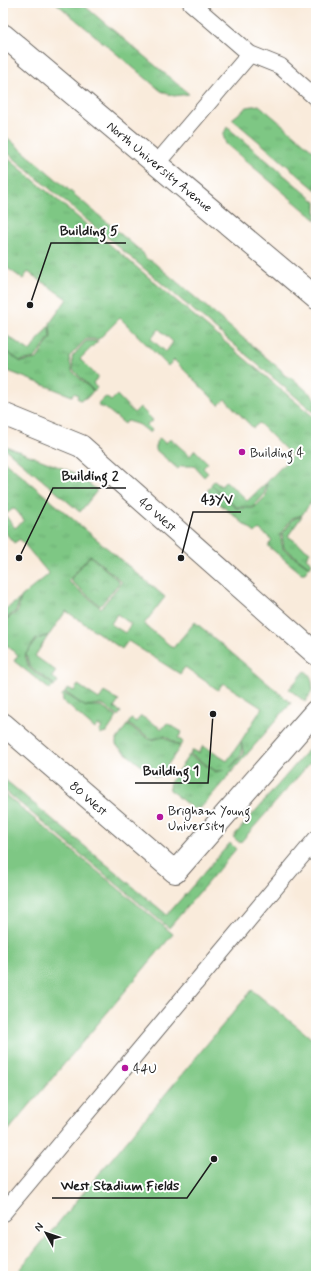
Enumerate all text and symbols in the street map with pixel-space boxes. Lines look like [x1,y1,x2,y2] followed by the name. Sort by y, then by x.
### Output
[103,118,215,216] street label: North University Avenue
[51,217,126,243] callout: Building 5
[60,222,119,243] text: Building 5
[250,445,305,464] place label: Building 4
[237,447,247,457] marker: Building 4
[53,462,126,488] callout: Building 2
[61,467,119,488] text: Building 2
[193,486,241,512] callout: 43YV
[201,491,233,509] text: 43YV
[134,494,180,536] street label: 40 West
[135,757,208,783] callout: Building 1
[143,762,199,783] text: Building 1
[65,778,111,820] street label: 80 West
[168,803,250,835] place label: Brigham Young University
[155,812,165,822] marker: Brigham Young University
[133,1061,157,1078] place label: 44U
[120,1063,130,1073] marker: 44U
[52,1172,187,1198] callout: West Stadium Fields
[60,1177,180,1195] text: West Stadium Fields
[26,1213,66,1253] north arrow
[31,1220,47,1235] text: N

